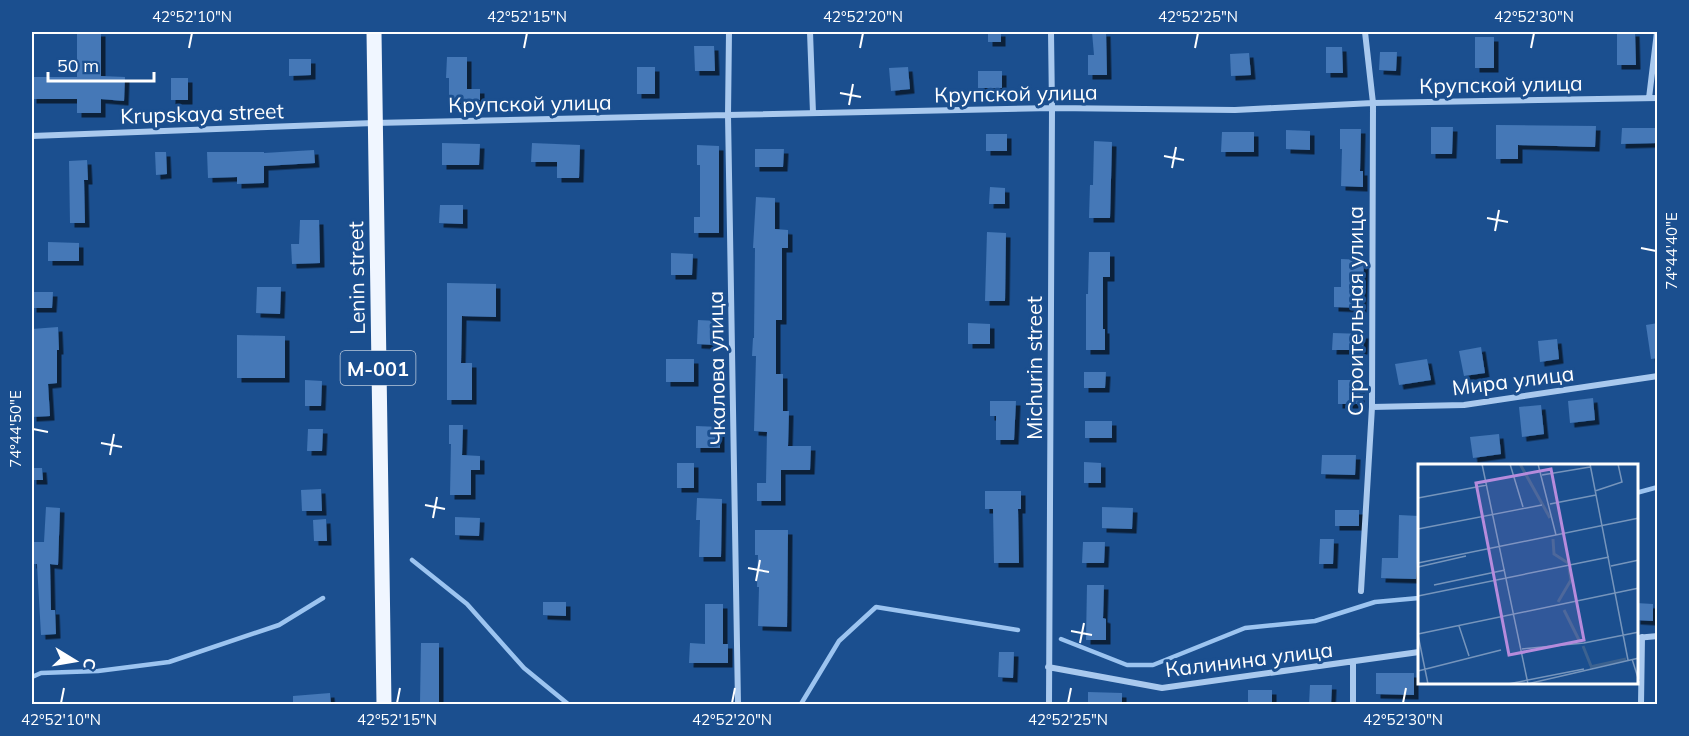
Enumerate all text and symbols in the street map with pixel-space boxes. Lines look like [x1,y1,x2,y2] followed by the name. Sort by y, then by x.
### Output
[152,7,232,26] text: 42°52'10"N
[487,7,567,26] text: 42°52'15"N
[823,7,903,26] text: 42°52'20"N
[1158,7,1238,26] text: 42°52'25"N
[1494,7,1574,26] text: 42°52'30"N
[48,45,154,83] scale bar
[57,54,99,77] text: 50 m
[1419,70,1583,98] street label: Крупской улица
[934,79,1098,107] street label: Крупской улица
[448,89,612,117] street label: Крупской улица
[120,97,284,129] street label: Krupskaya street
[1342,206,1368,416] street label: Строительная улица
[1662,212,1681,290] text: 74°44'40"E
[342,221,370,335] street label: Lenin street
[702,291,730,445] street label: Чкалова улица
[1021,296,1047,440] street label: Michurin street
[340,351,416,385] road number: М-001
[1450,360,1576,400] street label: Мира улица
[6,390,25,468] text: 74°44'50"E
[1418,464,1638,685] inset map
[45,631,105,691] north arrow
[1164,636,1334,682] street label: Калинина улица
[79,657,101,671] text: С
[21,710,101,729] text: 42°52'10"N
[357,710,437,729] text: 42°52'15"N
[692,710,772,729] text: 42°52'20"N
[1028,710,1108,729] text: 42°52'25"N
[1363,710,1443,729] text: 42°52'30"N

